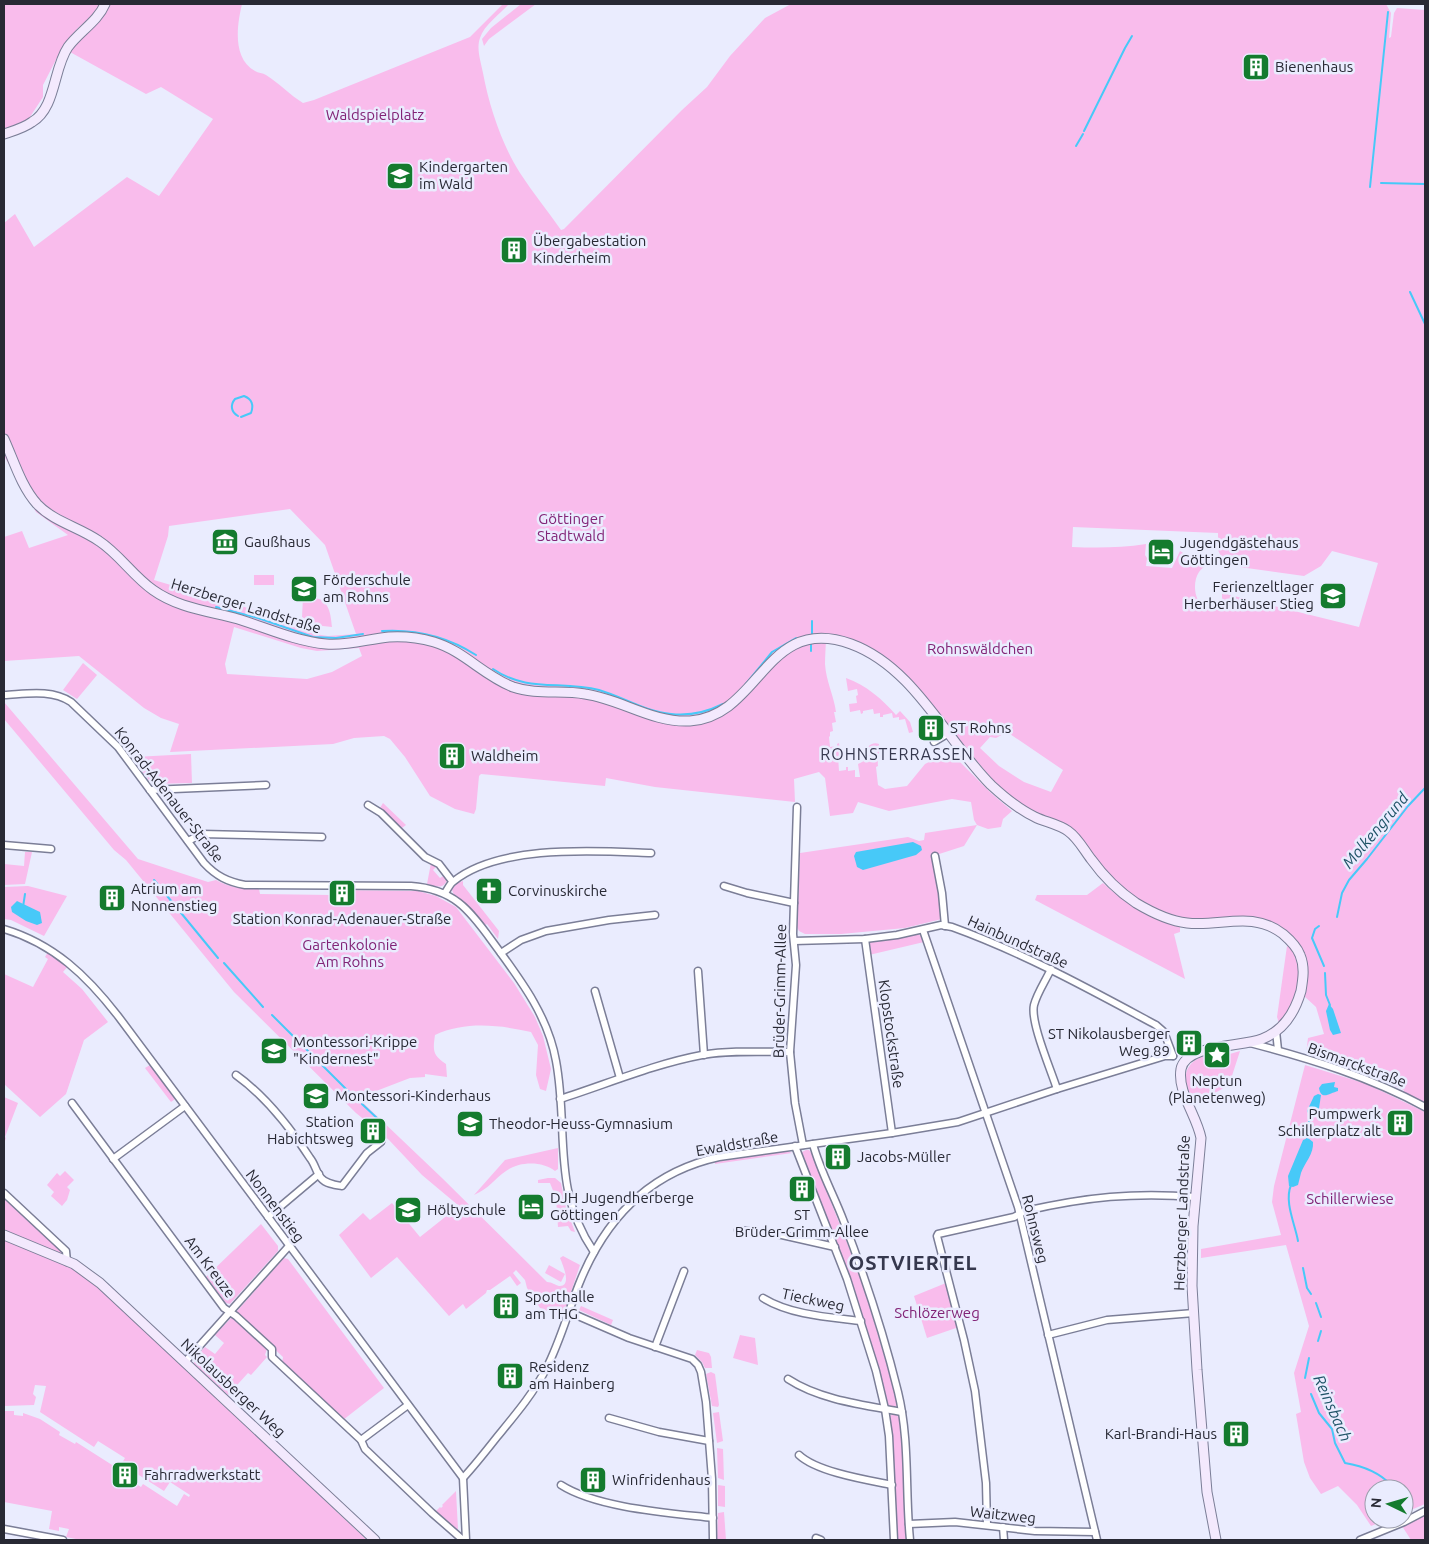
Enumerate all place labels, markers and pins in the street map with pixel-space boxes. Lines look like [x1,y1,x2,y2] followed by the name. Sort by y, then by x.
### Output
[1241,52,1271,82] building icon: Bienenhaus
[1275,58,1353,75] place label: Bienenhaus
[419,158,508,192] place label: Kindergarten im Wald
[385,161,415,191] school or university icon: Kindergarten im Wald
[533,232,646,266] place label: Übergabestation Kinderheim
[499,235,529,265] building icon: Übergabestation Kinderheim
[210,527,240,557] museum icon: Gaußhaus
[244,533,311,550] place label: Gaußhaus
[1180,534,1299,568] place label: Jugendgästehaus Göttingen
[1146,537,1176,567] hotel icon: Jugendgästehaus Göttingen
[323,571,411,605] place label: Förderschule am Rohns
[289,574,319,604] school or university icon: Förderschule am Rohns
[1184,578,1314,612] place label: Ferienzeltlager Herberhäuser Stieg
[1318,581,1348,611] school or university icon: Ferienzeltlager Herberhäuser Stieg
[916,713,946,743] building icon: ST Rohns
[950,719,1011,736] place label: ST Rohns
[437,741,467,771] building icon: Waldheim
[471,747,538,764] place label: Waldheim
[474,876,504,906] church icon: Corvinuskirche
[327,878,357,908] building icon: Station Konrad-Adenauer-Straße
[131,880,217,914] place label: Atrium am Nonnenstieg
[508,882,607,899] place label: Corvinuskirche
[97,883,127,913] building icon: Atrium am Nonnenstieg
[233,910,451,927] place label: Station Konrad-Adenauer-Straße
[1048,1025,1170,1059] place label: ST Nikolausberger Weg 89
[1174,1028,1204,1058] building icon: ST Nikolausberger Weg 89
[293,1033,417,1067] place label: Montessori-Krippe "Kindernest"
[259,1036,289,1066] school or university icon: Montessori-Krippe "Kindernest"
[1202,1040,1232,1070] place icon: Neptun (Planetenweg)
[1168,1072,1266,1106] place label: Neptun (Planetenweg)
[301,1081,331,1111] school or university icon: Montessori-Kinderhaus
[335,1087,491,1104] place label: Montessori-Kinderhaus
[1278,1105,1381,1139] place label: Pumpwerk Schillerplatz alt
[1385,1108,1415,1138] building icon: Pumpwerk Schillerplatz alt
[455,1109,485,1139] school or university icon: Theodor-Heuss-Gymnasium
[267,1113,354,1147] place label: Station Habichtsweg
[489,1115,673,1132] place label: Theodor-Heuss-Gymnasium
[358,1116,388,1146] building icon: Station Habichtsweg
[823,1142,853,1172] building icon: Jacobs-Müller
[857,1148,951,1165] place label: Jacobs-Müller
[787,1174,817,1204] building icon: ST Brüder-Grimm-Allee
[550,1189,694,1223] place label: DJH Jugendherberge Göttingen
[516,1192,546,1222] hotel icon: DJH Jugendherberge Göttingen
[393,1195,423,1225] school or university icon: Höltyschule
[427,1201,506,1218] place label: Höltyschule
[735,1206,869,1240] place label: ST Brüder-Grimm-Allee
[525,1288,594,1322] place label: Sporthalle am THG
[491,1291,521,1321] building icon: Sporthalle am THG
[529,1358,615,1392] place label: Residenz am Hainberg
[495,1361,525,1391] building icon: Residenz am Hainberg
[1221,1419,1251,1449] building icon: Karl-Brandi-Haus
[1105,1425,1217,1442] place label: Karl-Brandi-Haus
[110,1460,140,1490] building icon: Fahrradwerkstatt
[578,1465,608,1495] building icon: Winfridenhaus
[144,1466,261,1483] place label: Fahrradwerkstatt
[612,1471,710,1488] place label: Winfridenhaus

